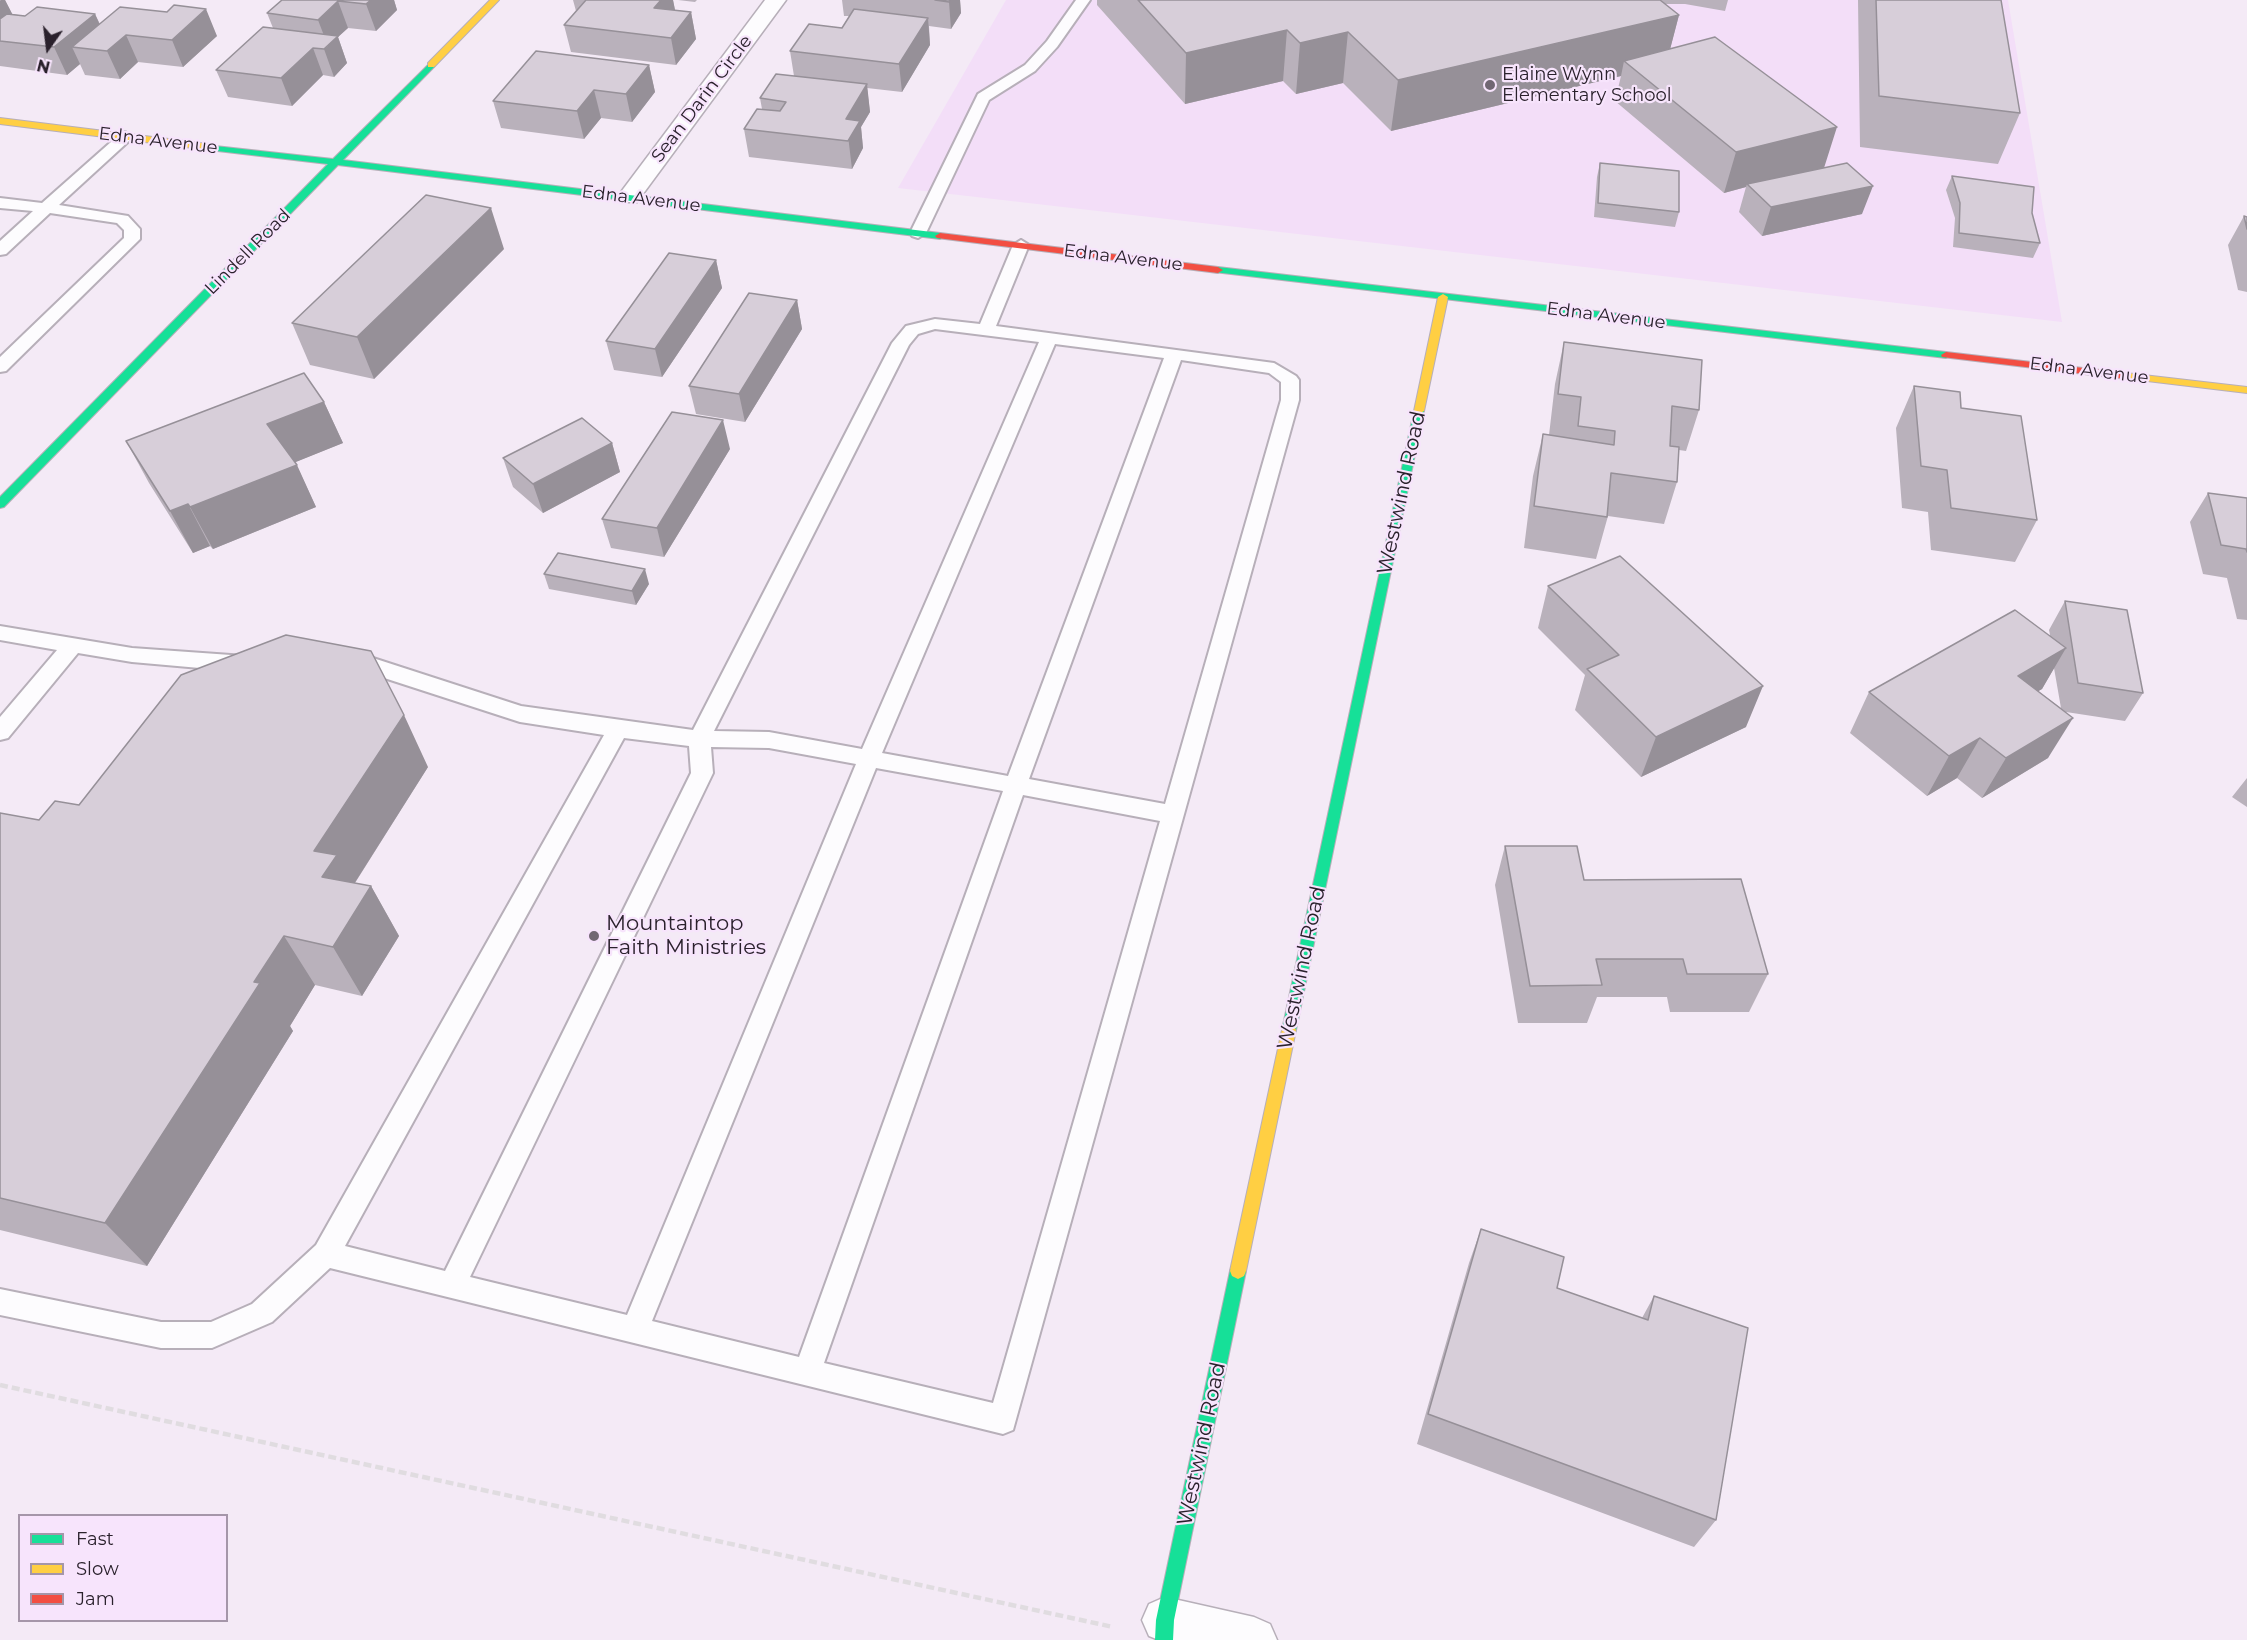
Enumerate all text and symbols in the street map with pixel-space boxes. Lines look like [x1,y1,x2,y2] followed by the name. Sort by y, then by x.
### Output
[18,18,78,78] north arrow
[647,31,757,167] street label: Sean Darin Circle
[35,55,52,77] text: N
[1502,64,1672,106] place label: Elaine Wynn Elementary School
[1483,78,1497,92] marker: Elaine Wynn Elementary School
[97,123,219,159] street label: Edna Avenue
[580,181,702,217] street label: Edna Avenue
[201,205,295,299] street label: Lindell Road
[1062,240,1184,276] street label: Edna Avenue
[1545,298,1667,334] street label: Edna Avenue
[2028,353,2150,389] street label: Edna Avenue
[1372,409,1432,577] street label: Westwind Road
[1272,884,1332,1052] street label: Westwind Road
[606,911,766,961] place label: Mountaintop Faith Ministries
[587,929,601,943] marker: Mountaintop Faith Ministries
[1172,1360,1232,1528] street label: Westwind Road
[18,1514,228,1622] legend
[76,1528,114,1550] text: Fast
[76,1558,119,1580] text: Slow
[76,1588,115,1610] text: Jam

